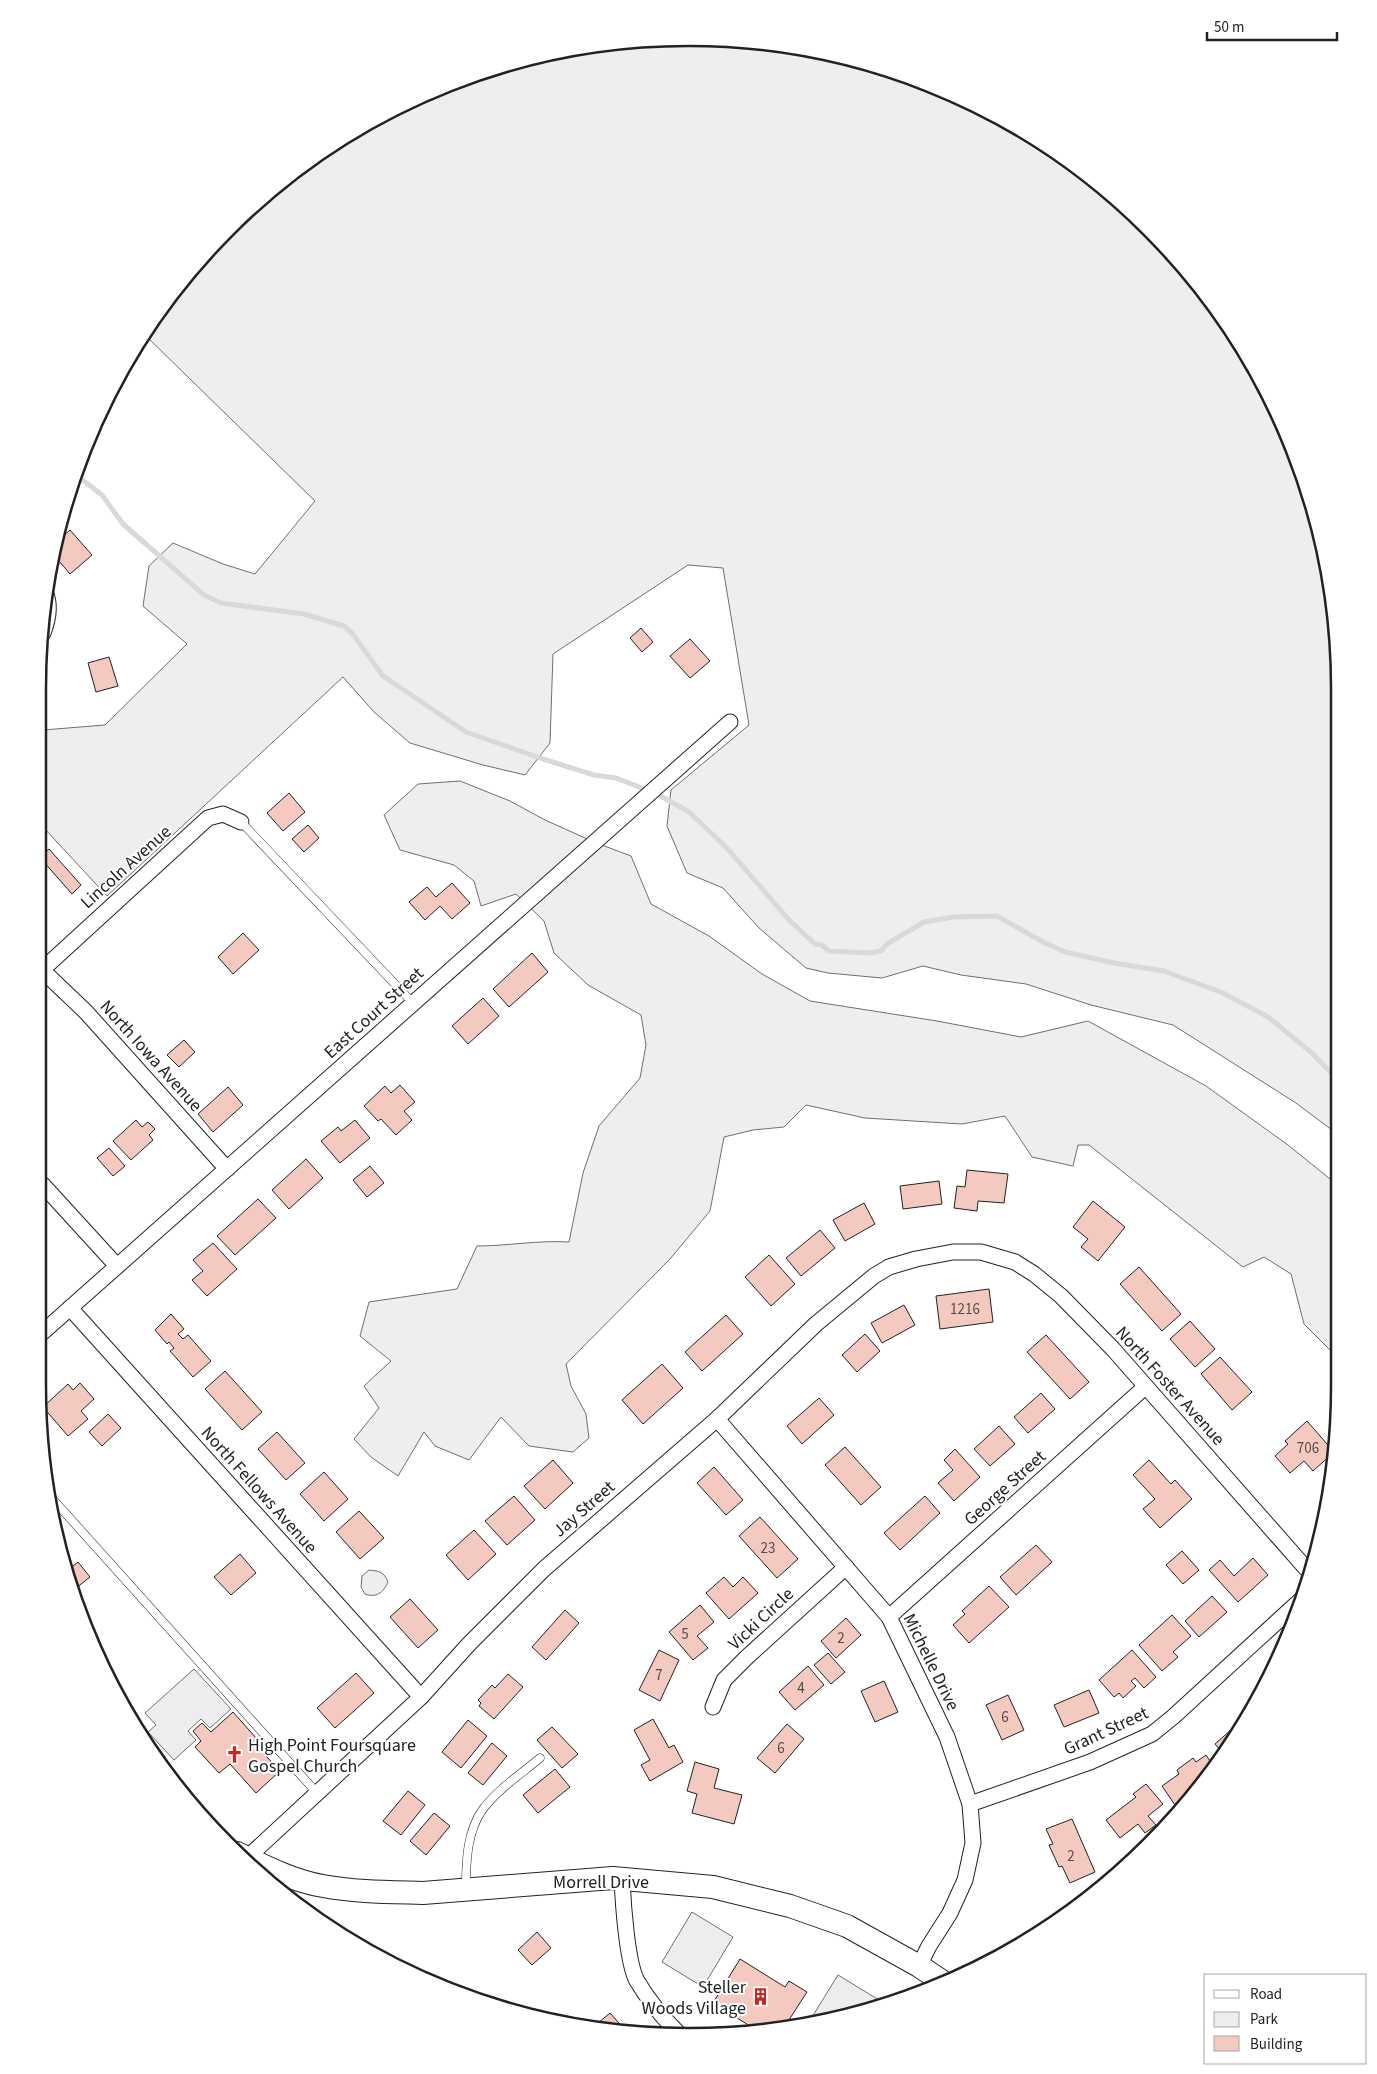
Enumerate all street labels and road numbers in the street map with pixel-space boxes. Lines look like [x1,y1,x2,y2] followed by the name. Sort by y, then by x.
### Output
[75,819,177,914] street label: Lincoln Avenue
[319,961,429,1065] street label: East Court Street
[94,995,208,1117] street label: North Iowa Avenue
[1110,1321,1230,1451] street label: North Foster Avenue
[195,1421,323,1559] street label: North Fellows Avenue
[959,1444,1051,1532] street label: George Street
[548,1475,620,1543] street label: Jay Street
[723,1582,799,1656] street label: Vicki Circle
[897,1609,965,1715] street label: Michelle Drive
[1060,1701,1152,1761] street label: Grant Street
[553,1870,649,1895] street label: Morrell Drive

